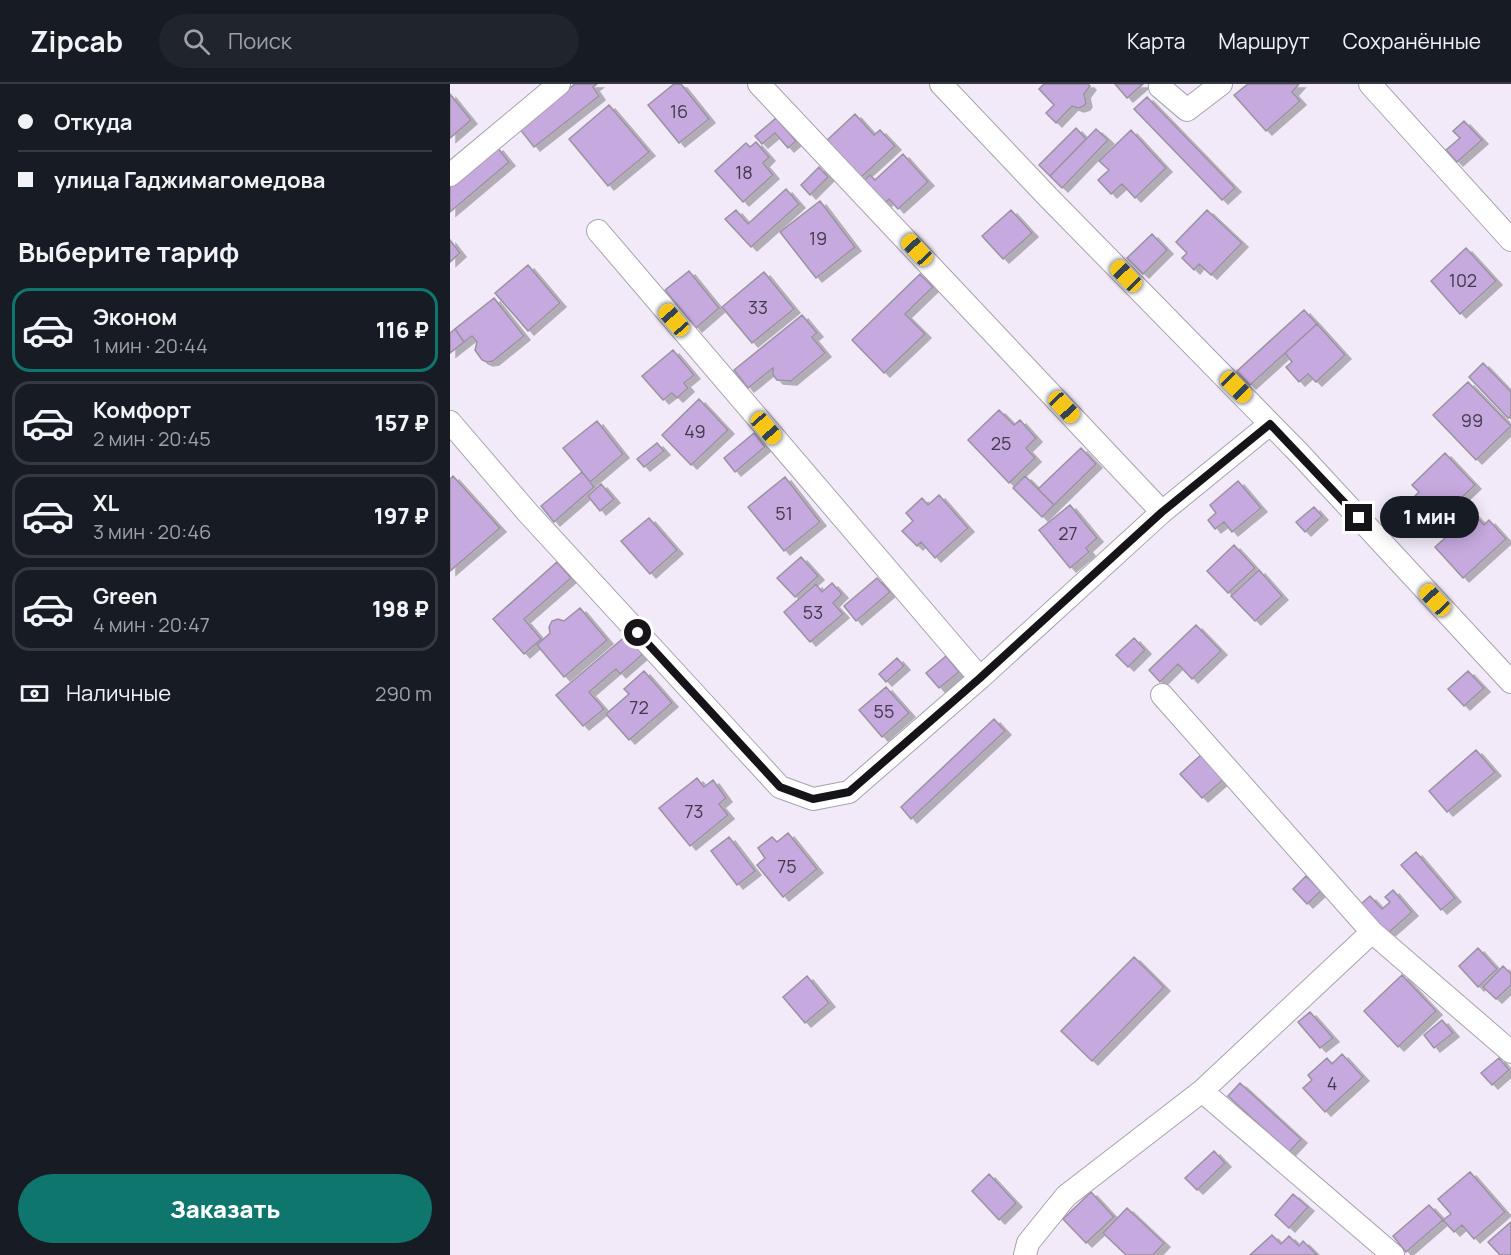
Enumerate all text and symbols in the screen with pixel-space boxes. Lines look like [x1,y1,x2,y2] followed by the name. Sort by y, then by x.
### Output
[159,14,579,68] search box
[30,22,123,60] text: Zipcab
[180,25,213,58] icon: search
[228,26,292,56] text: Поиск
[1127,27,1185,55] text: Карта
[1218,27,1310,55] text: Маршрут
[1343,27,1481,55] text: Сохранённые
[670,99,688,123] house number: 16
[54,107,133,137] text: Откуда
[735,160,753,184] house number: 18
[54,165,325,195] text: улица Гаджимагомедова
[809,226,827,250] house number: 19
[898,231,936,269] car
[18,233,239,270] text: Выберите тариф
[1107,257,1145,295] car
[1449,268,1477,292] house number: 102
[748,295,768,319] house number: 33
[655,301,693,339] car
[93,302,177,332] text: Эконом
[21,303,75,357] icon: car
[376,315,429,345] text: 116 ₽
[93,332,208,359] text: 1 мин · 20:44
[1217,368,1255,406] car
[1045,388,1083,426] car
[93,395,191,425] text: Комфорт
[21,396,75,450] icon: car
[375,408,429,438] text: 157 ₽
[1461,408,1483,432] house number: 99
[747,409,785,447] car
[684,419,706,443] house number: 49
[93,425,211,452] text: 2 мин · 20:45
[991,431,1011,455] house number: 25
[93,488,119,518] text: XL
[21,489,75,543] icon: car
[1380,497,1479,539] callout: 1 мин
[374,501,429,531] text: 197 ₽
[775,501,793,525] house number: 51
[1403,503,1456,530] text: 1 мин
[1345,504,1372,531] route end
[93,518,211,545] text: 3 мин · 20:46
[1058,521,1078,545] house number: 27
[93,581,158,611] text: Green
[1416,581,1454,619] car
[21,582,75,636] icon: car
[372,594,429,624] text: 198 ₽
[803,600,823,624] house number: 53
[93,611,210,638] text: 4 мин · 20:47
[624,619,651,646] route start
[18,677,51,710] icon: cash
[66,678,171,708] text: Наличные
[375,680,432,707] text: 290 m
[629,695,649,719] house number: 72
[874,699,894,723] house number: 55
[685,799,704,823] house number: 73
[777,854,797,878] house number: 75
[1327,1071,1337,1095] house number: 4
[18,1174,432,1243] button: Заказать

